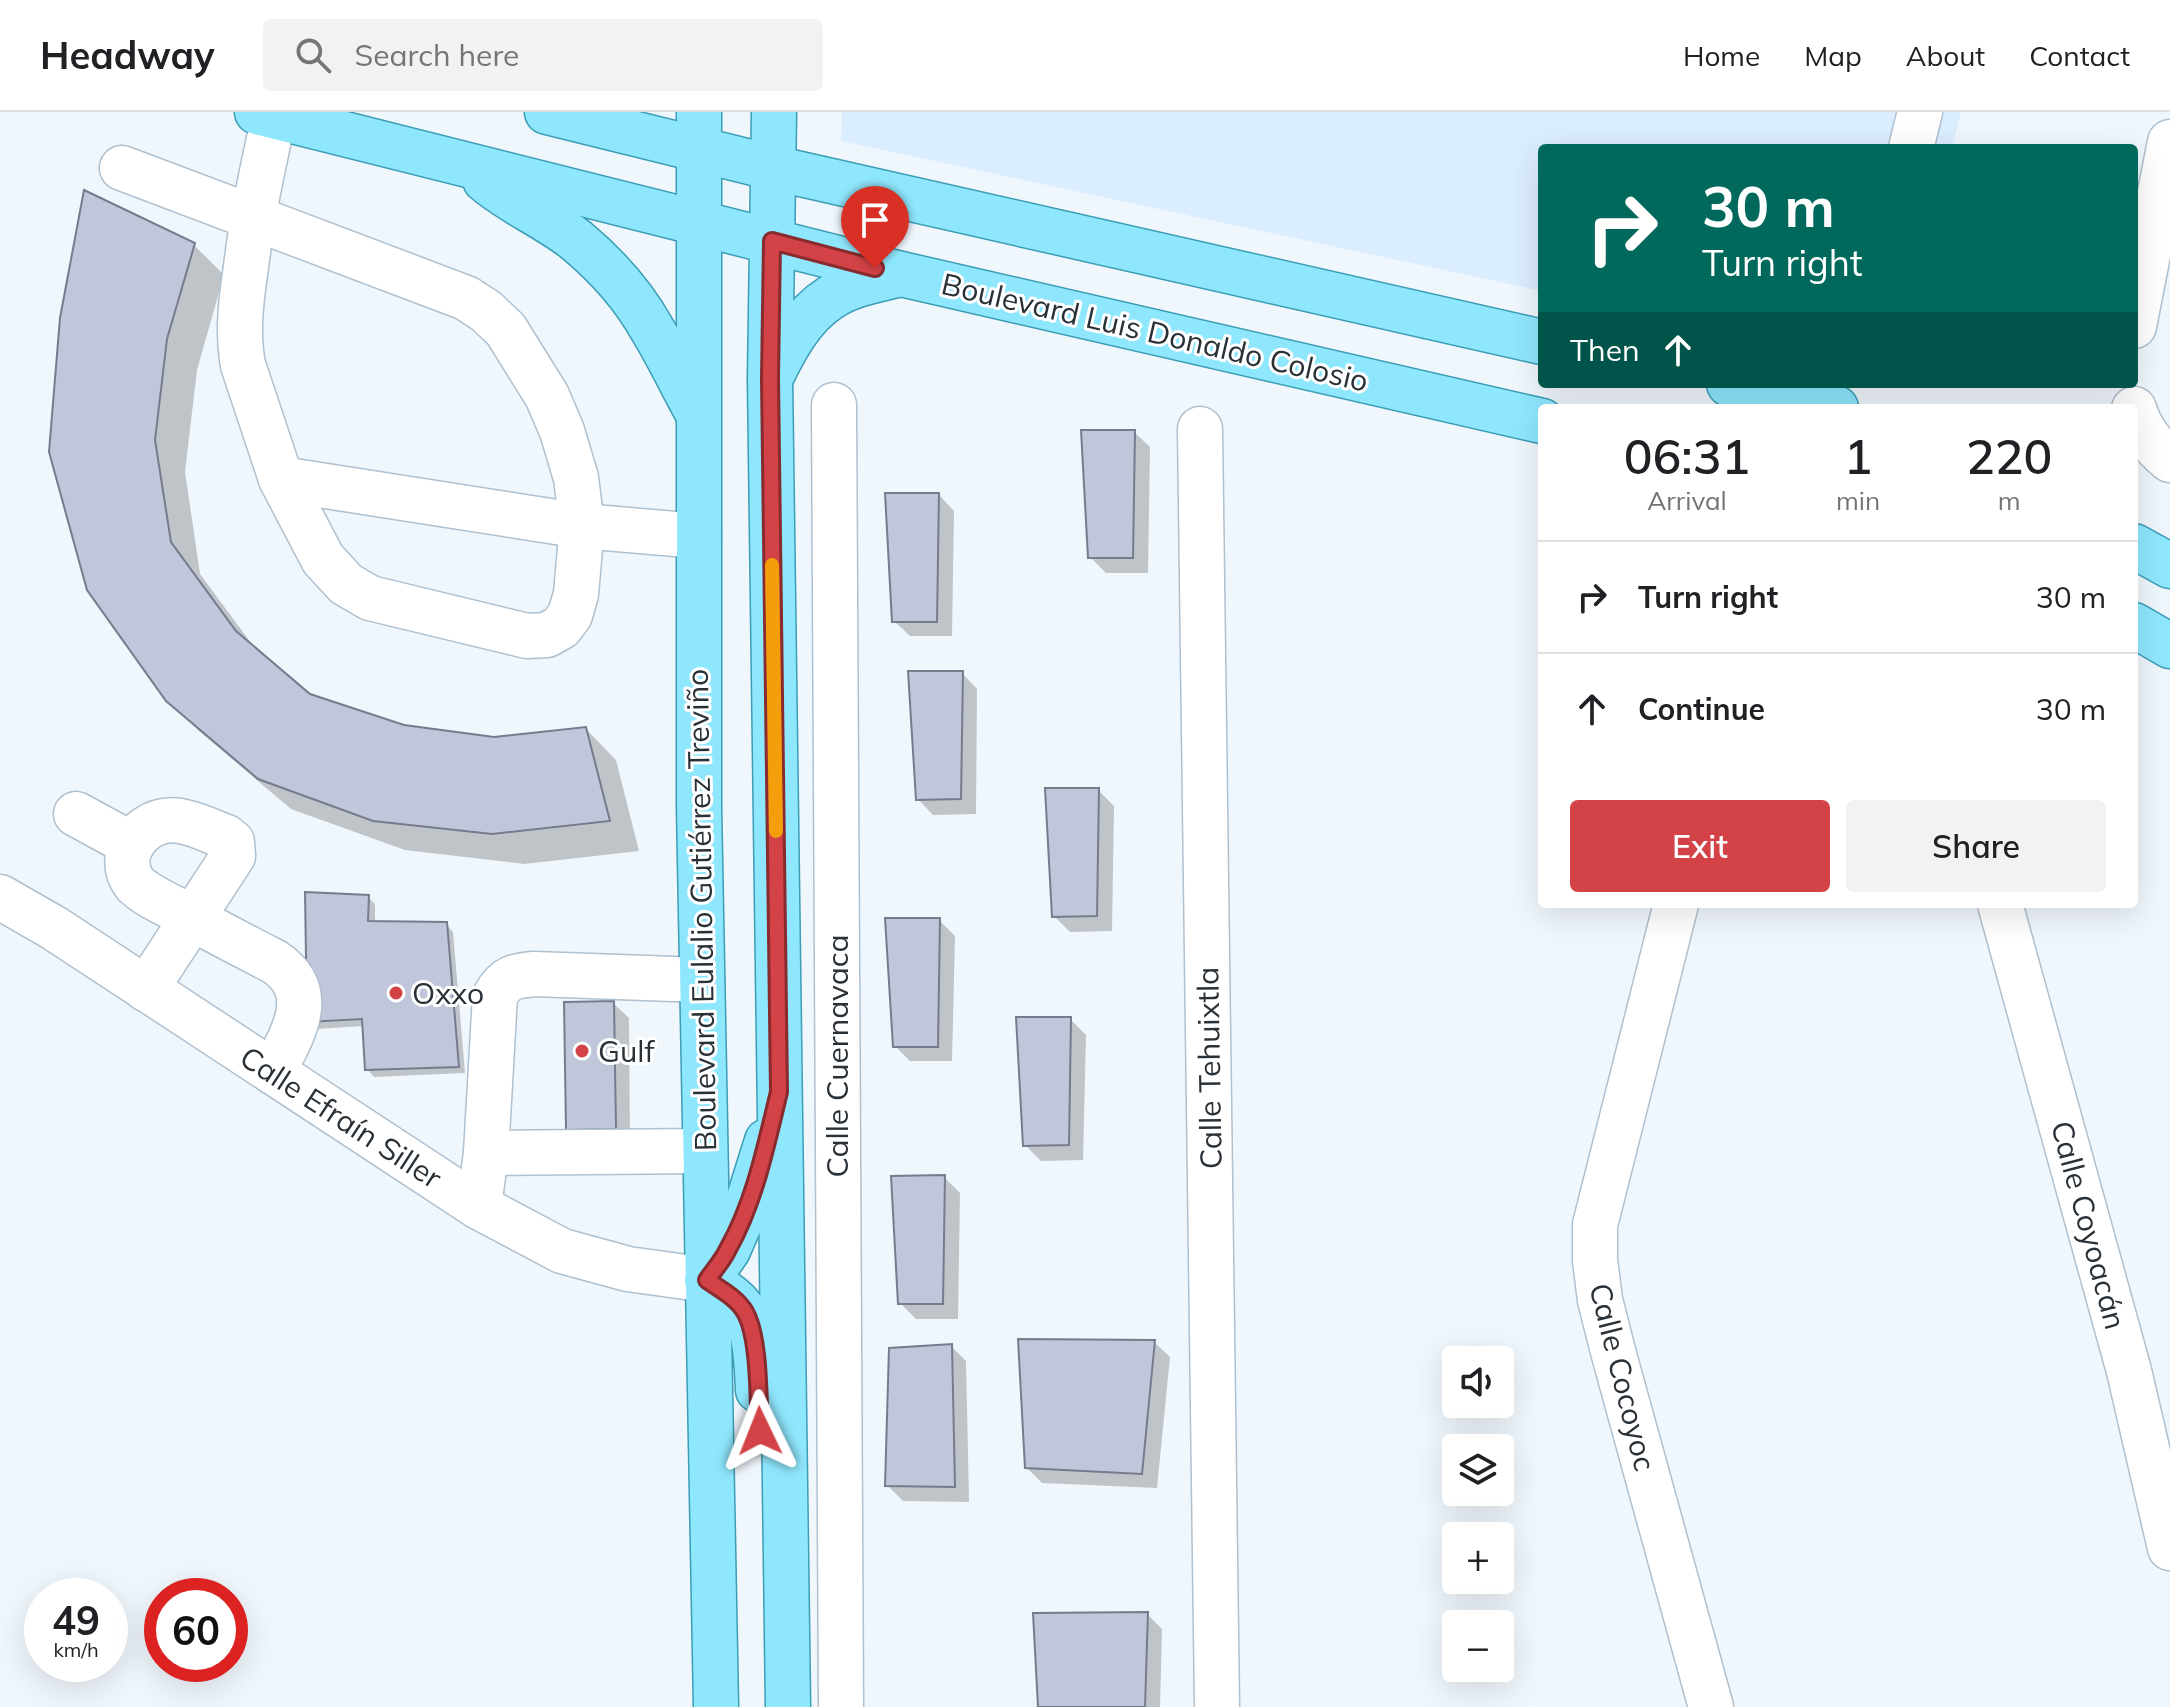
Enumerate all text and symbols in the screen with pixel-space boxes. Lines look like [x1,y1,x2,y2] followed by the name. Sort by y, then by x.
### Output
[263,19,823,91] search box
[40,31,215,79] text: Headway
[291,33,335,77] icon: search
[355,36,519,74] text: Search here
[1683,38,1760,73] text: Home
[1804,38,1862,73] text: Map
[1906,38,1985,73] text: About
[2029,38,2130,73] text: Contact
[1702,171,1835,241] text: 30 m
[1570,176,1674,280] icon: right
[841,186,909,268] pin
[853,198,897,242] icon: arrive
[1702,240,1863,285] text: Turn right
[938,264,1372,400] street label: Boulevard Luis Donaldo Colosio
[1656,328,1700,372] icon: ahead
[1570,331,1640,369] text: Then
[1624,426,1750,486] text: 06:31
[1844,426,1872,486] text: 1
[1966,426,2052,486] text: 220
[1647,484,1727,517] text: Arrival
[1836,484,1880,517] text: min
[1998,484,2021,517] text: m
[1570,575,1614,619] icon: right
[1638,578,1778,616] text: Turn right
[2036,578,2106,616] text: 30 m
[678,668,724,1152] street label: Boulevard Eulalio Gutiérrez Treviño
[1570,687,1614,731] icon: ahead
[1638,690,1765,728] text: Continue
[2036,690,2106,728] text: 30 m
[1570,800,1830,892] button: Exit
[1846,800,2106,892] button: Share
[818,935,856,1177] street label: Calle Cuernavaca
[1188,967,1230,1169] street label: Calle Tehuixtla
[412,974,484,1012] place label: Oxxo
[387,984,405,1002] marker: Oxxo
[598,1032,655,1070] place label: Gulf
[233,1038,449,1196] street label: Calle Efraín Siller
[573,1042,591,1060] marker: Gulf
[2043,1117,2135,1333] street label: Calle Coyoacán
[1581,1279,1665,1475] street label: Calle Cocoyoc
[1442,1346,1514,1682] map controls
[1442,1346,1514,1418] button: sound
[718,1389,802,1473] position arrow
[1442,1434,1514,1506] button: layers
[1442,1522,1514,1594] button: +
[144,1578,248,1682] speed limit sign: 60
[52,1595,100,1645] text: 49
[1442,1610,1514,1682] button: −
[53,1637,99,1662] text: km/h

